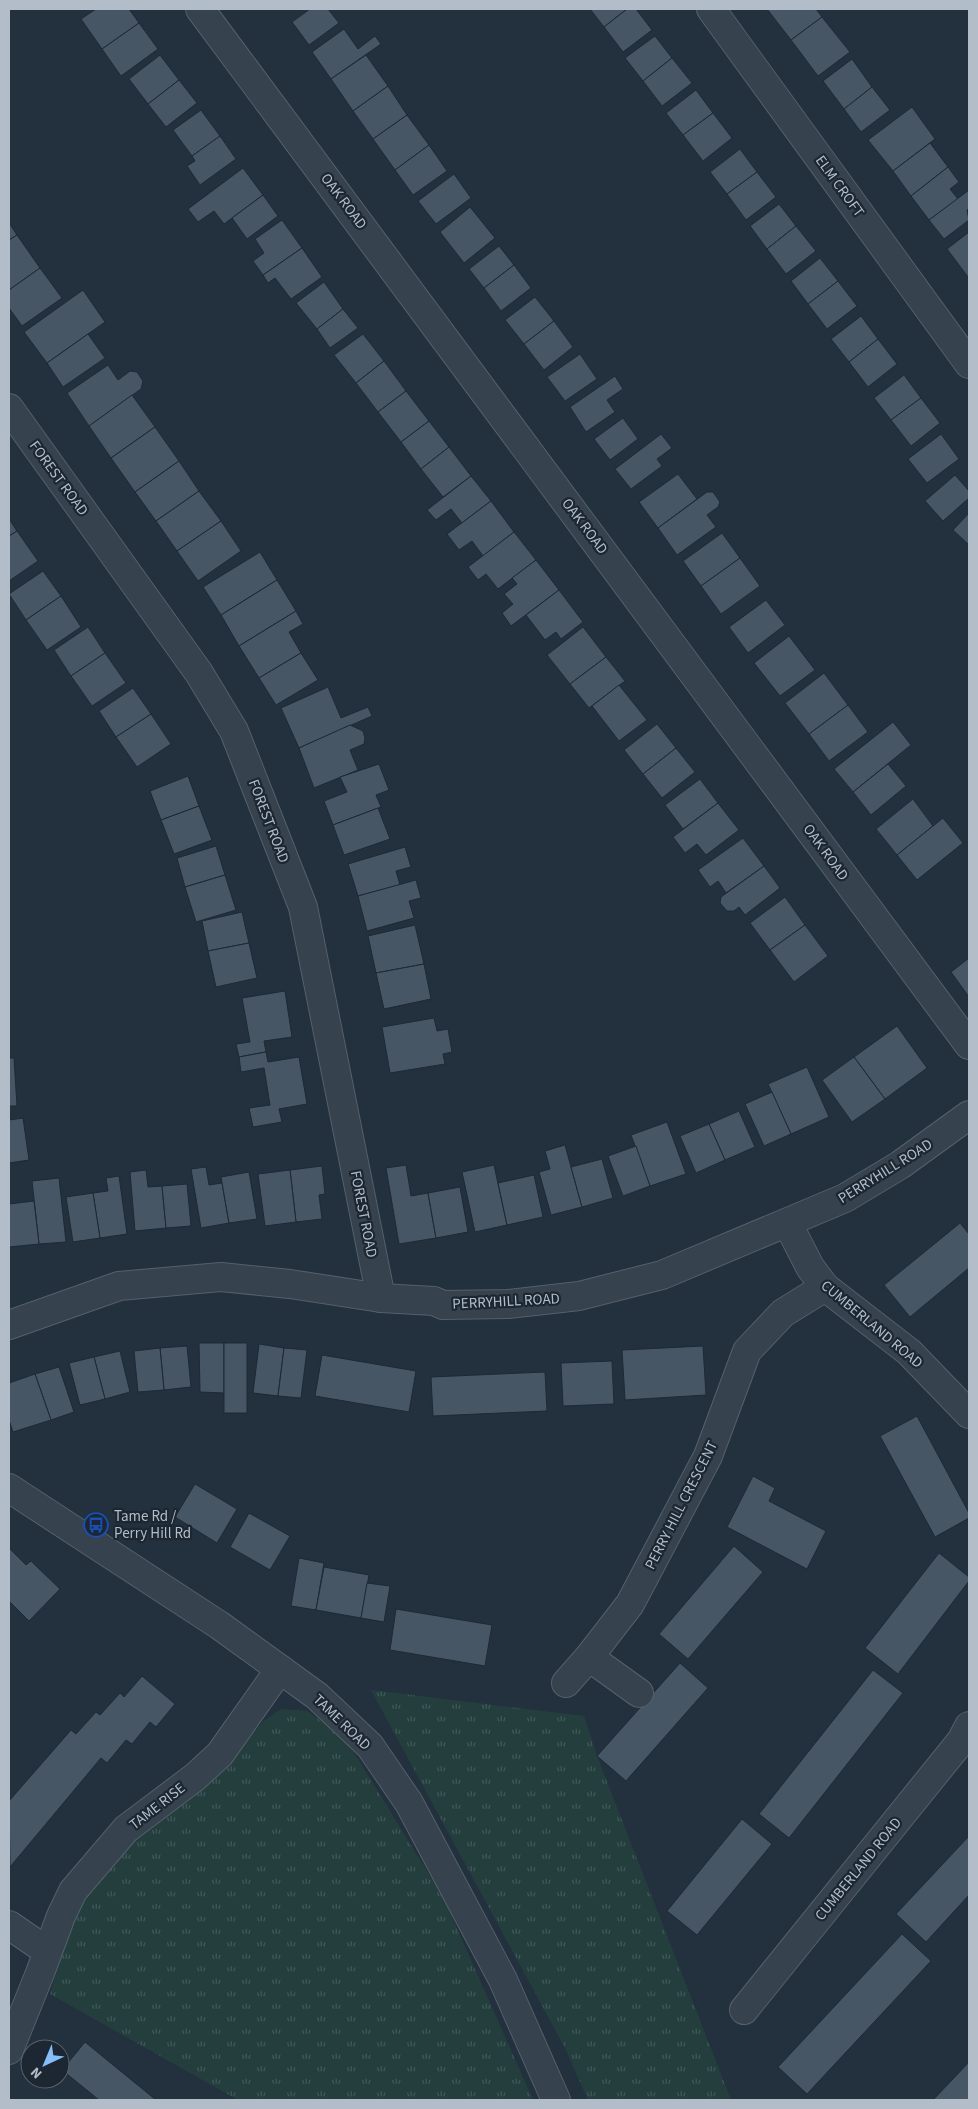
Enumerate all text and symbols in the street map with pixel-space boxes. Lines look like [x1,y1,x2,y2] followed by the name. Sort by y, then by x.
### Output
[810,151,869,221] street label: ELM CROFT
[316,169,372,234] street label: OAK ROAD
[24,436,93,520] street label: FOREST ROAD
[557,494,613,559] street label: OAK ROAD
[243,776,294,866] street label: FOREST ROAD
[798,820,853,885] street label: OAK ROAD
[834,1134,936,1209] street label: PERRYHILL ROAD
[345,1169,382,1259] street label: FOREST ROAD
[816,1275,927,1373] street label: CUMBERLAND ROAD
[452,1288,560,1315] street label: PERRYHILL ROAD
[640,1437,723,1573] street label: PERRY HILL CRESCENT
[114,1506,191,1544] place label: Tame Rd / Perry Hill Rd
[83,1512,109,1538] bus stop icon: Tame Rd / Perry Hill Rd
[308,1689,375,1755] street label: TAME ROAD
[125,1778,190,1835] street label: TAME RISE
[810,1813,907,1925] street label: CUMBERLAND ROAD
[20,2039,70,2089] north arrow
[26,2062,47,2083] text: N

